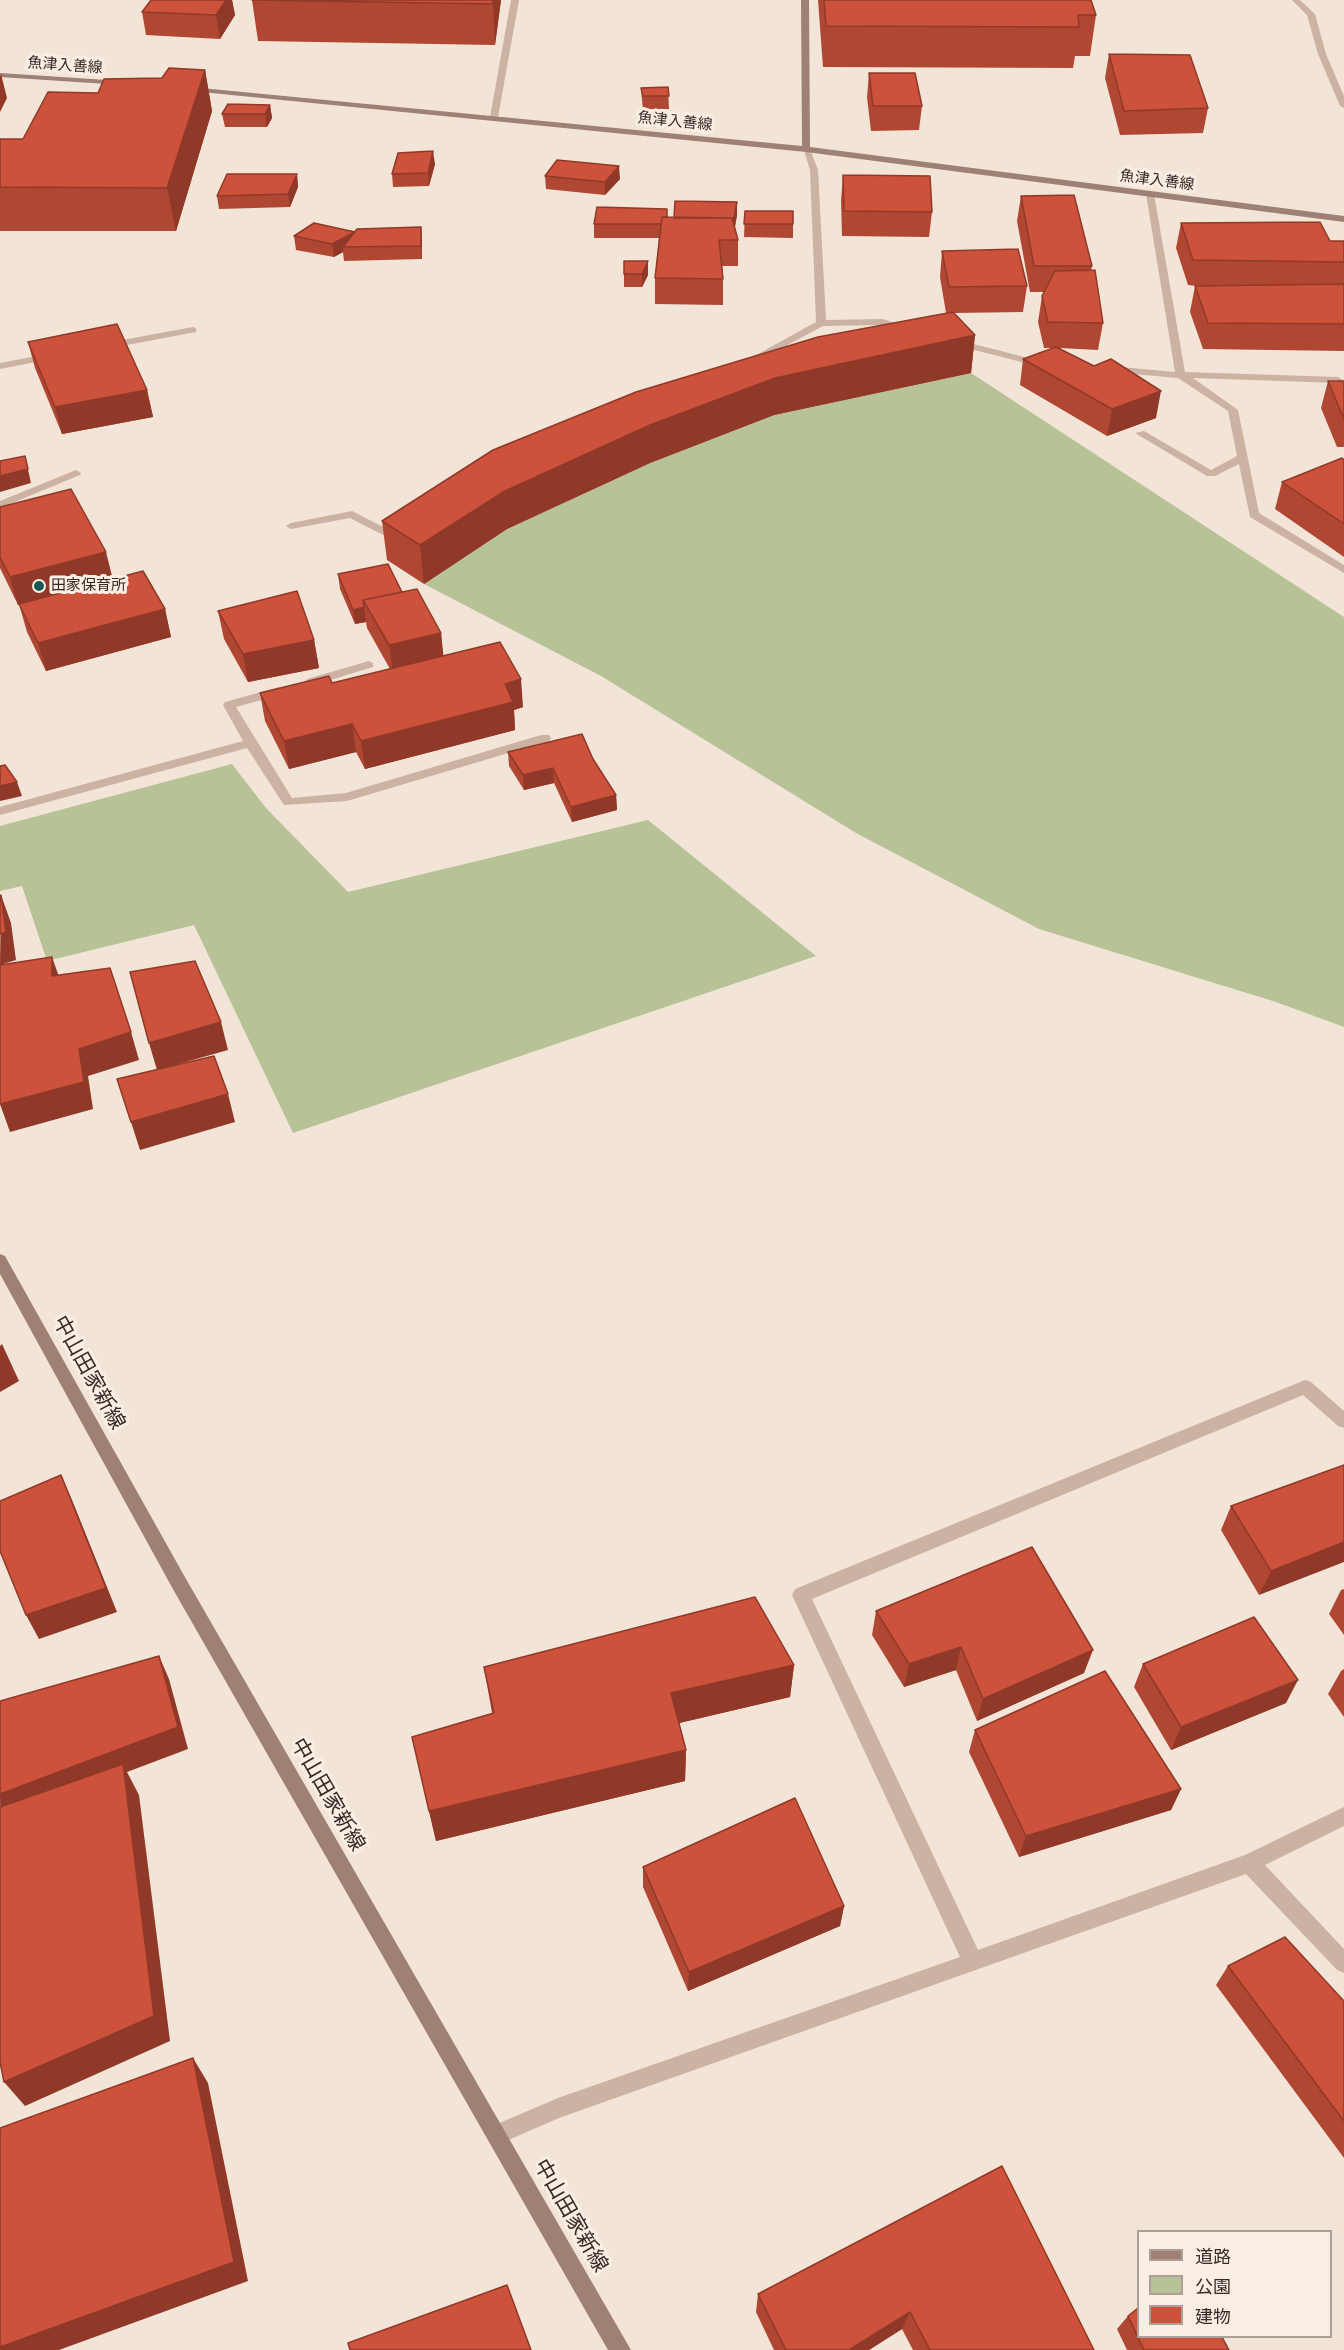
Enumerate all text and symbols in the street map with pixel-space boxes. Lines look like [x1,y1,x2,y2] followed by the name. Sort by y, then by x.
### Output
[27,54,103,78] street label: 魚津入善線
[637,109,713,135] street label: 魚津入善線
[1119,167,1195,195] street label: 魚津入善線
[51,577,126,595] place label: 田家保育所
[32,579,46,593] marker: 田家保育所
[46,1312,130,1434] street label: 中山田家新線
[285,1734,369,1856] street label: 中山田家新線
[528,2155,612,2277] street label: 中山田家新線
[1137,2230,1332,2338] legend
[1195,2246,1231,2268] text: 道路
[1195,2276,1231,2298] text: 公園
[1195,2306,1231,2328] text: 建物

